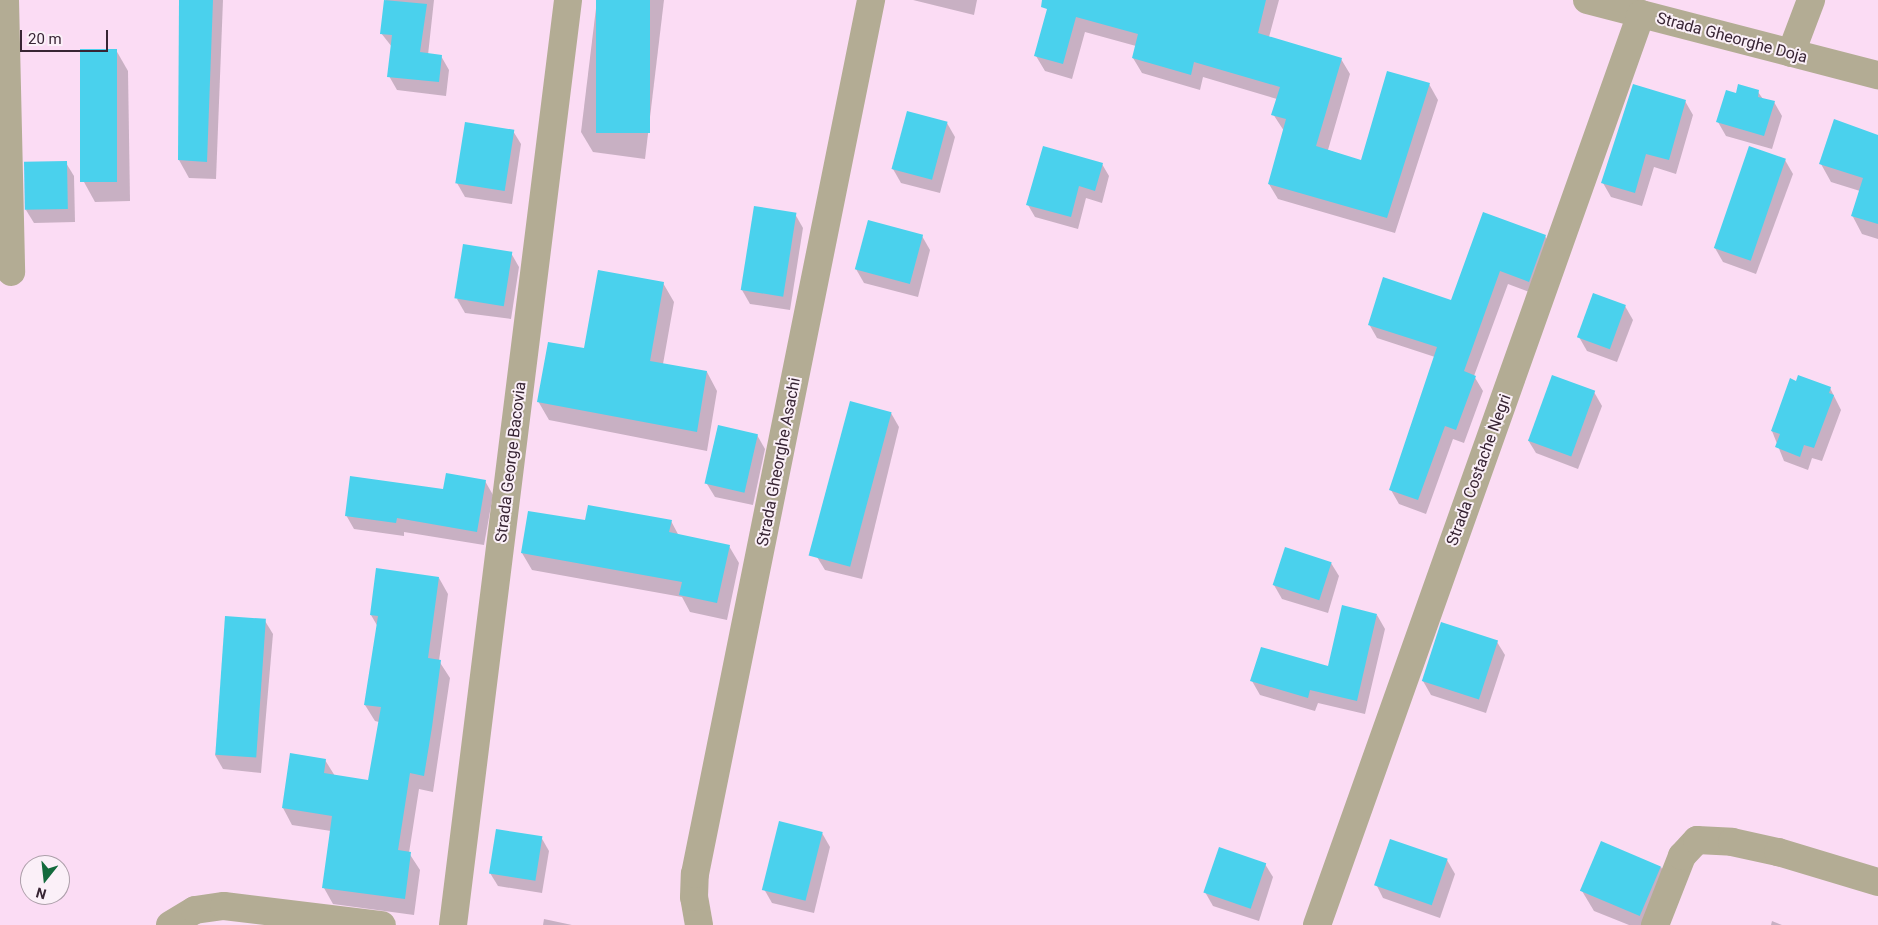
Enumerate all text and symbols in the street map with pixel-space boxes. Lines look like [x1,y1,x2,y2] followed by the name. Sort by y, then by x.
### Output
[1655,9,1809,67] street label: Strada Gheorghe Doja
[22,20,110,52] scale bar
[28,30,62,48] text: 20 m
[753,376,805,548] street label: Strada Gheorghe Asachi
[492,381,530,543] street label: Strada George Bacovia
[1443,392,1515,548] street label: Strada Costache Negri
[20,855,70,905] north arrow
[34,884,48,903] text: N

